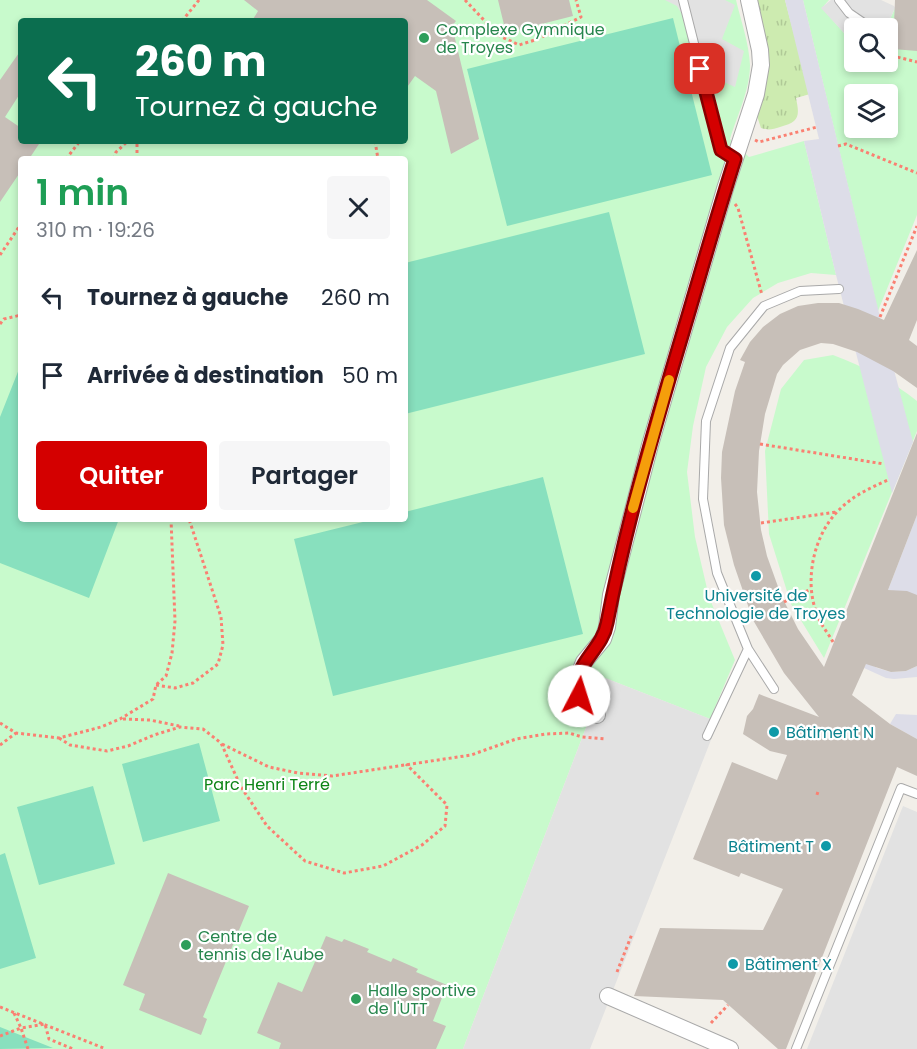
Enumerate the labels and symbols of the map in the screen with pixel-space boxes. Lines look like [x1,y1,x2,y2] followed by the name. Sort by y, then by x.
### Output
[436,18,605,59] place label: Complexe Gymnique de Troyes
[417,31,431,45] marker: Complexe Gymnique de Troyes
[674,43,725,94] pin
[749,569,763,583] marker: Université de Technologie de Troyes
[666,584,846,625] place label: Université de Technologie de Troyes
[547,664,611,728] position arrow
[786,721,874,744] place label: Bâtiment N
[767,725,781,739] marker: Bâtiment N
[204,773,330,796] park label: Parc Henri Terré
[728,835,814,858] place label: Bâtiment T
[819,839,833,853] marker: Bâtiment T
[198,925,324,966] place label: Centre de tennis de l'Aube
[179,938,193,952] marker: Centre de tennis de l'Aube
[745,953,832,976] place label: Bâtiment X
[726,957,740,971] marker: Bâtiment X
[368,979,476,1020] place label: Halle sportive de l'UTT
[349,992,363,1006] marker: Halle sportive de l'UTT

